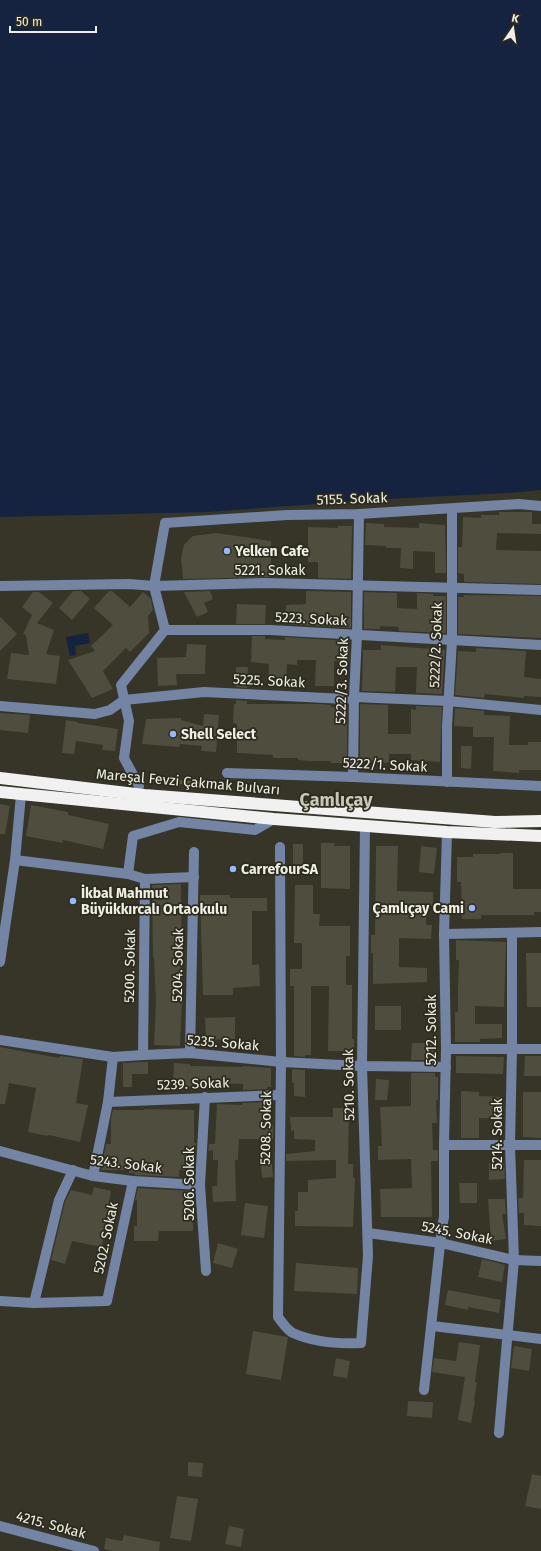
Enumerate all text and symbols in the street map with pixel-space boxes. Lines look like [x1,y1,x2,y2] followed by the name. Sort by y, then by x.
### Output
[10,8,96,34] scale bar
[493,8,533,48] north arrow
[510,12,521,26] text: K
[16,15,42,29] text: 50 m
[316,489,389,509] street label: 5155. Sokak
[234,543,309,560] place label: Yelken Cafe
[222,546,232,556] marker: Yelken Cafe
[234,562,306,579] street label: 5221. Sokak
[426,601,446,688] street label: 5222/2. Sokak
[274,609,348,629] street label: 5223. Sokak
[332,637,352,724] street label: 5222/3. Sokak
[232,671,306,691] street label: 5225. Sokak
[181,726,257,743] place label: Shell Select
[168,729,178,739] marker: Shell Select
[342,754,429,776] street label: 5222/1. Sokak
[95,765,281,799] street label: Mareşal Fevzi Çakmak Bulvarı
[299,789,373,811] district label: Çamlıçay
[241,861,319,878] place label: CarrefourSA
[228,864,238,874] marker: CarrefourSA
[81,884,227,918] place label: İkbal Mahmut Büyükkırcalı Ortaokulu
[68,896,78,906] marker: İkbal Mahmut Büyükkırcalı Ortaokulu
[373,900,464,918] place label: Çamlıçay Cami
[467,903,477,913] marker: Çamlıçay Cami
[169,927,187,1002] street label: 5204. Sokak
[121,928,139,1003] street label: 5200. Sokak
[423,994,440,1066] street label: 5212. Sokak
[186,1031,261,1055] street label: 5235. Sokak
[340,1048,358,1121] street label: 5210. Sokak
[156,1074,230,1094] street label: 5239. Sokak
[257,1090,275,1165] street label: 5208. Sokak
[489,1097,506,1170] street label: 5214. Sokak
[181,1146,198,1221] street label: 5206. Sokak
[89,1151,164,1177] street label: 5243. Sokak
[90,1200,122,1275] street label: 5202. Sokak
[420,1218,495,1248] street label: 5245. Sokak
[14,1508,89,1543] street label: 4215. Sokak

